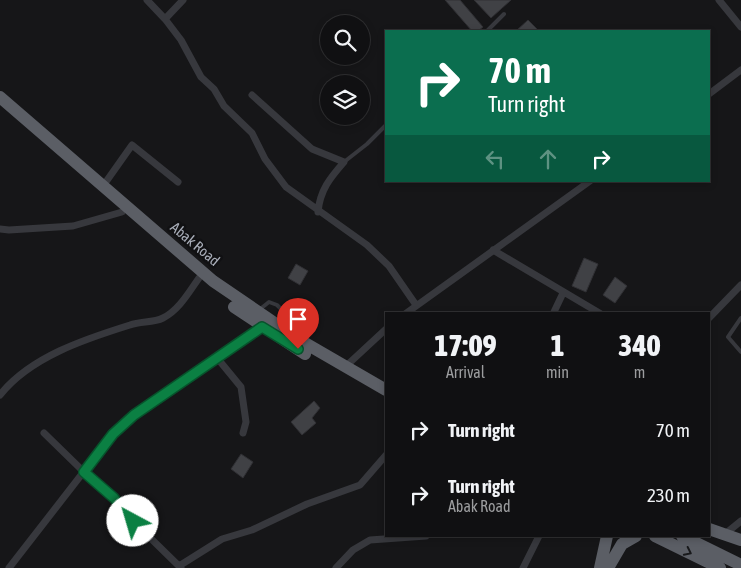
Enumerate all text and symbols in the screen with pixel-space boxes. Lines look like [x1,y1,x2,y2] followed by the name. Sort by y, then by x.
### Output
[320,15,370,125] map controls
[320,15,370,65] button: search
[405,50,470,115] icon: right
[488,50,551,90] text: 70 m
[320,75,370,125] button: layers
[488,91,565,117] text: Turn right
[481,145,509,173] icon: left
[534,145,562,173] icon: ahead
[587,145,615,173] icon: right
[167,218,223,269] street label: Abak Road
[277,298,319,349] pin
[284,305,312,333] icon: arrive
[434,328,497,362] text: 17:09
[550,328,565,362] text: 1
[618,328,661,362] text: 340
[446,363,485,381] text: Arrival
[546,363,569,381] text: min
[634,363,645,381] text: m
[405,416,433,444] icon: right
[448,419,515,441] text: Turn right
[656,419,690,441] text: 70 m
[448,475,515,497] text: Turn right
[405,481,433,509] icon: right
[647,484,690,506] text: 230 m
[106,494,158,546] position arrow
[448,497,511,515] text: Abak Road
[683,546,692,556] one-way arrow

